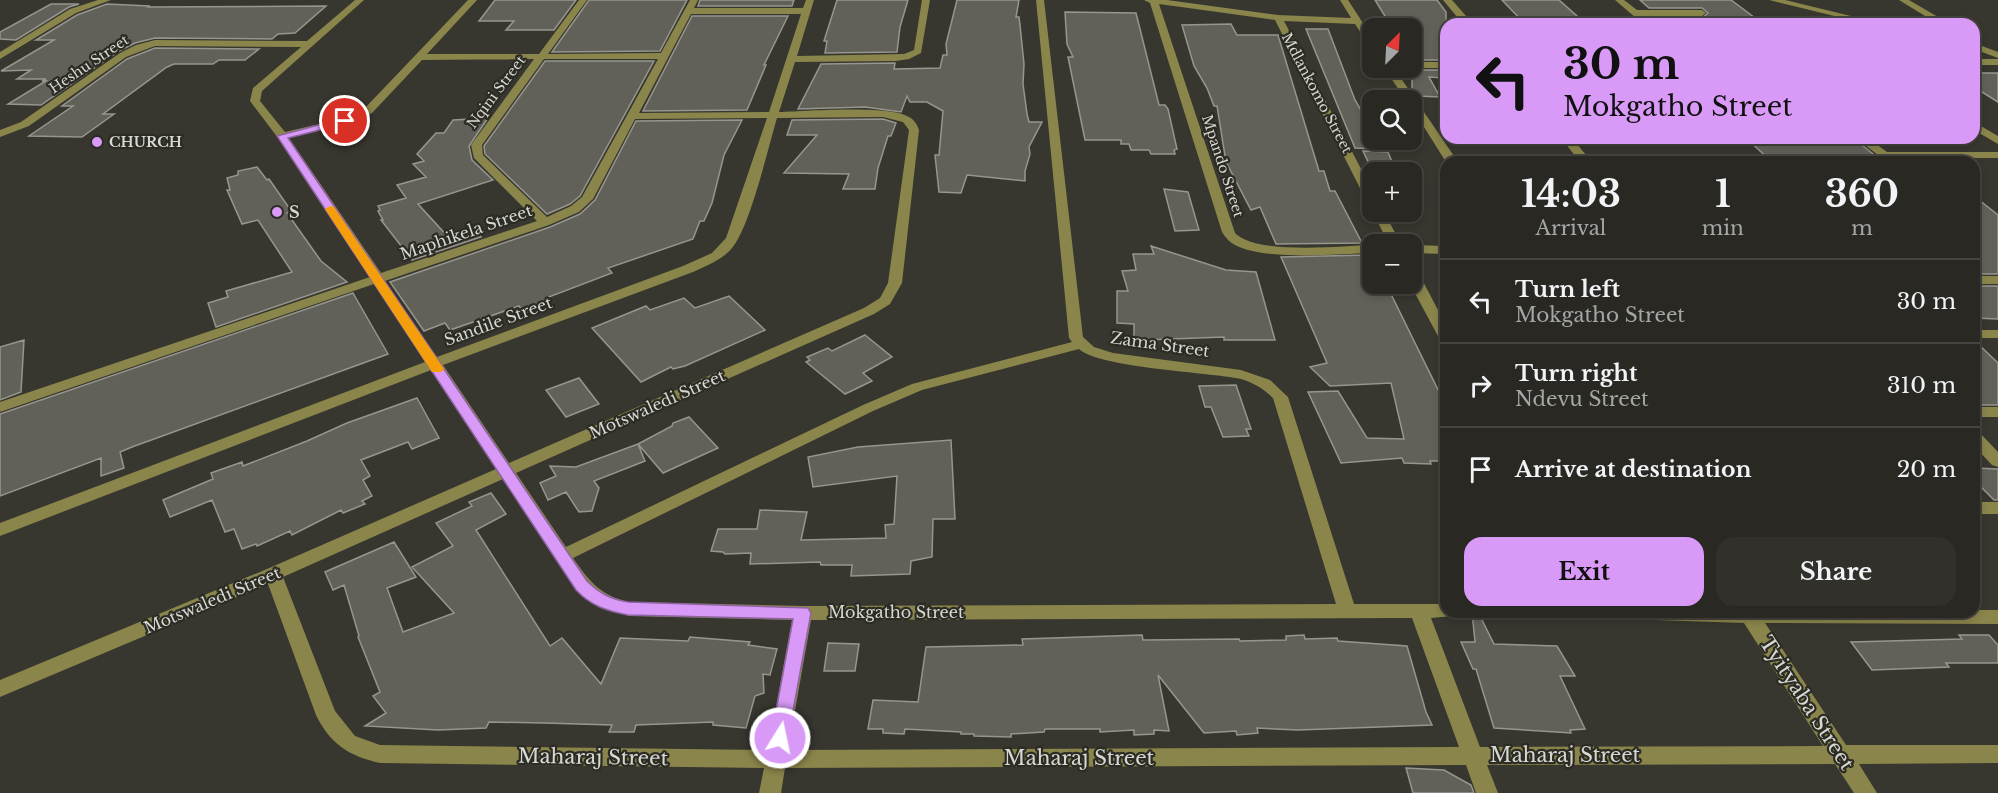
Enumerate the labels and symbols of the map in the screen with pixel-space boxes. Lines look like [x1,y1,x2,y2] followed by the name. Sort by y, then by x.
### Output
[1362,18,1422,78] north arrow
[46,30,133,97] street label: Heshu Street
[1278,30,1357,157] street label: Mdlankomo Street
[463,51,530,132] street label: Nqini Street
[319,95,370,146] pin
[1198,112,1248,220] street label: Mpando Street
[109,133,182,151] place label: CHURCH
[90,135,104,149] marker: CHURCH
[397,200,535,264] street label: Maphikela Street
[289,202,300,222] place label: S
[270,205,284,219] marker: S
[441,292,555,350] street label: Sandile Street
[1109,327,1211,361] street label: Zama Street
[586,365,728,443] street label: Motswaledi Street
[141,562,283,638] street label: Motswaledi Street
[828,602,964,622] street label: Mokgatho Street
[1755,631,1860,775] street label: Tyityaba Street
[748,706,812,770] position arrow
[1490,743,1641,767] street label: Maharaj Street
[518,744,669,770] street label: Maharaj Street
[1004,746,1155,770] street label: Maharaj Street

